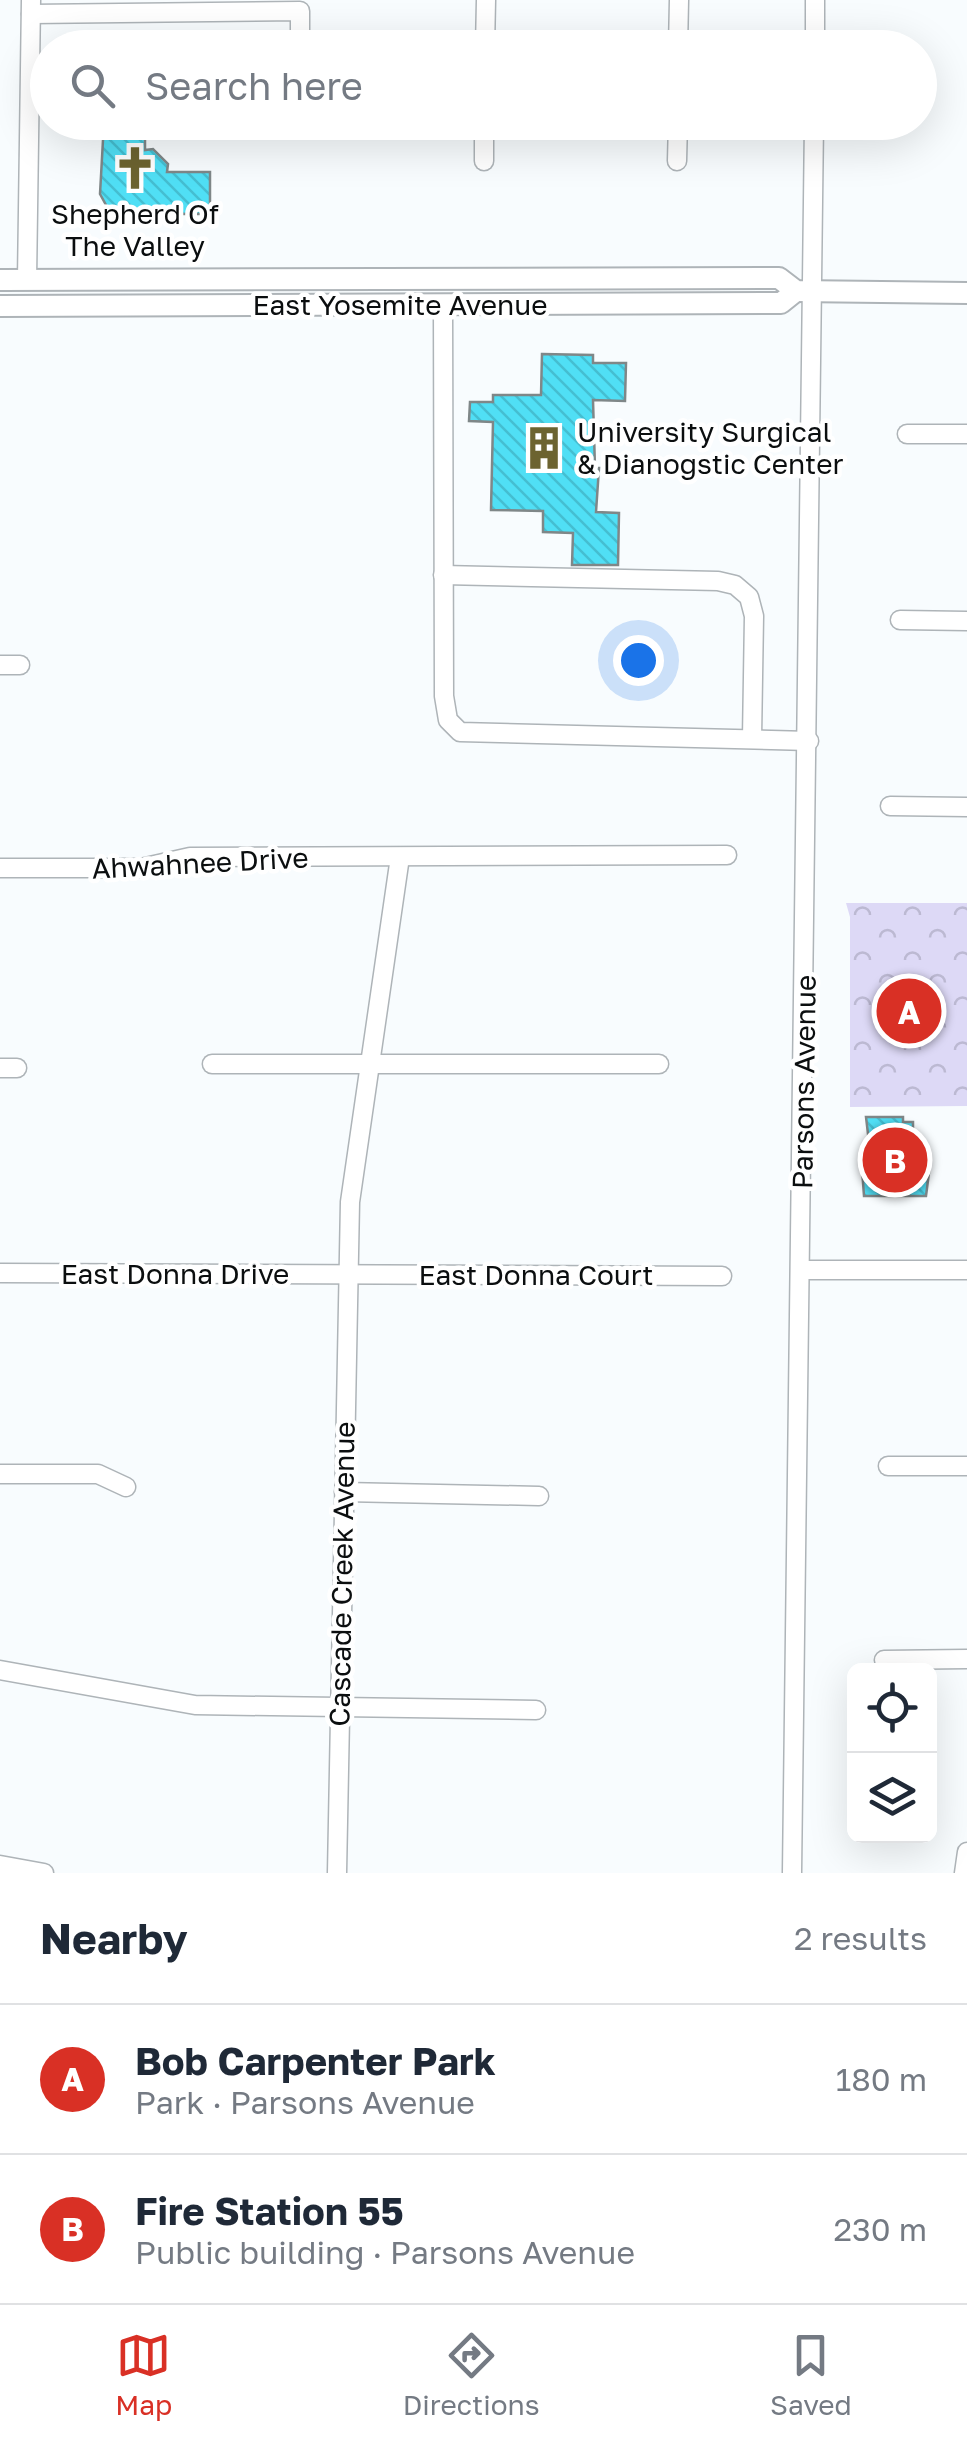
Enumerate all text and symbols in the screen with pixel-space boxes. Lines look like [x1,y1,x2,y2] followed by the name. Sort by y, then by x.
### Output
[30,30,937,140] search box
[65,58,120,113] icon: search
[145,63,363,108] text: Search here
[111,144,159,192] church icon: Shepherd Of The Valley
[51,197,219,262] place label: Shepherd Of The Valley
[253,288,547,321] street label: East Yosemite Avenue
[577,415,843,480] place label: University Surgical & Dianogstic Center
[520,424,568,472] building icon: University Surgical & Dianogstic Center
[613,635,664,686] your location
[91,840,309,885] street label: Ahwahnee Drive
[876,974,942,1048] pin: A
[785,975,822,1189] street label: Parsons Avenue
[862,1122,928,1198] pin: B
[61,1257,289,1290] street label: East Donna Drive
[419,1258,653,1291] street label: East Donna Court
[322,1421,361,1727] street label: Cascade Creek Avenue
[847,1663,937,1843] map controls
[847,1663,937,1753] button: locate
[847,1753,937,1843] button: layers
[40,1913,188,1963] text: Nearby
[794,1919,927,1957] text: 2 results
[135,2038,496,2083] text: Bob Carpenter Park
[61,2060,84,2098] text: A
[836,2060,927,2098] text: 180 m
[135,2083,475,2121] text: Park · Parsons Avenue
[135,2188,404,2233] text: Fire Station 55
[61,2210,84,2248] text: B
[834,2210,927,2248] text: 230 m
[135,2233,635,2271] text: Public building · Parsons Avenue
[115,2328,172,2421] tab: Map
[403,2328,540,2421] tab: Directions
[770,2328,852,2421] tab: Saved

